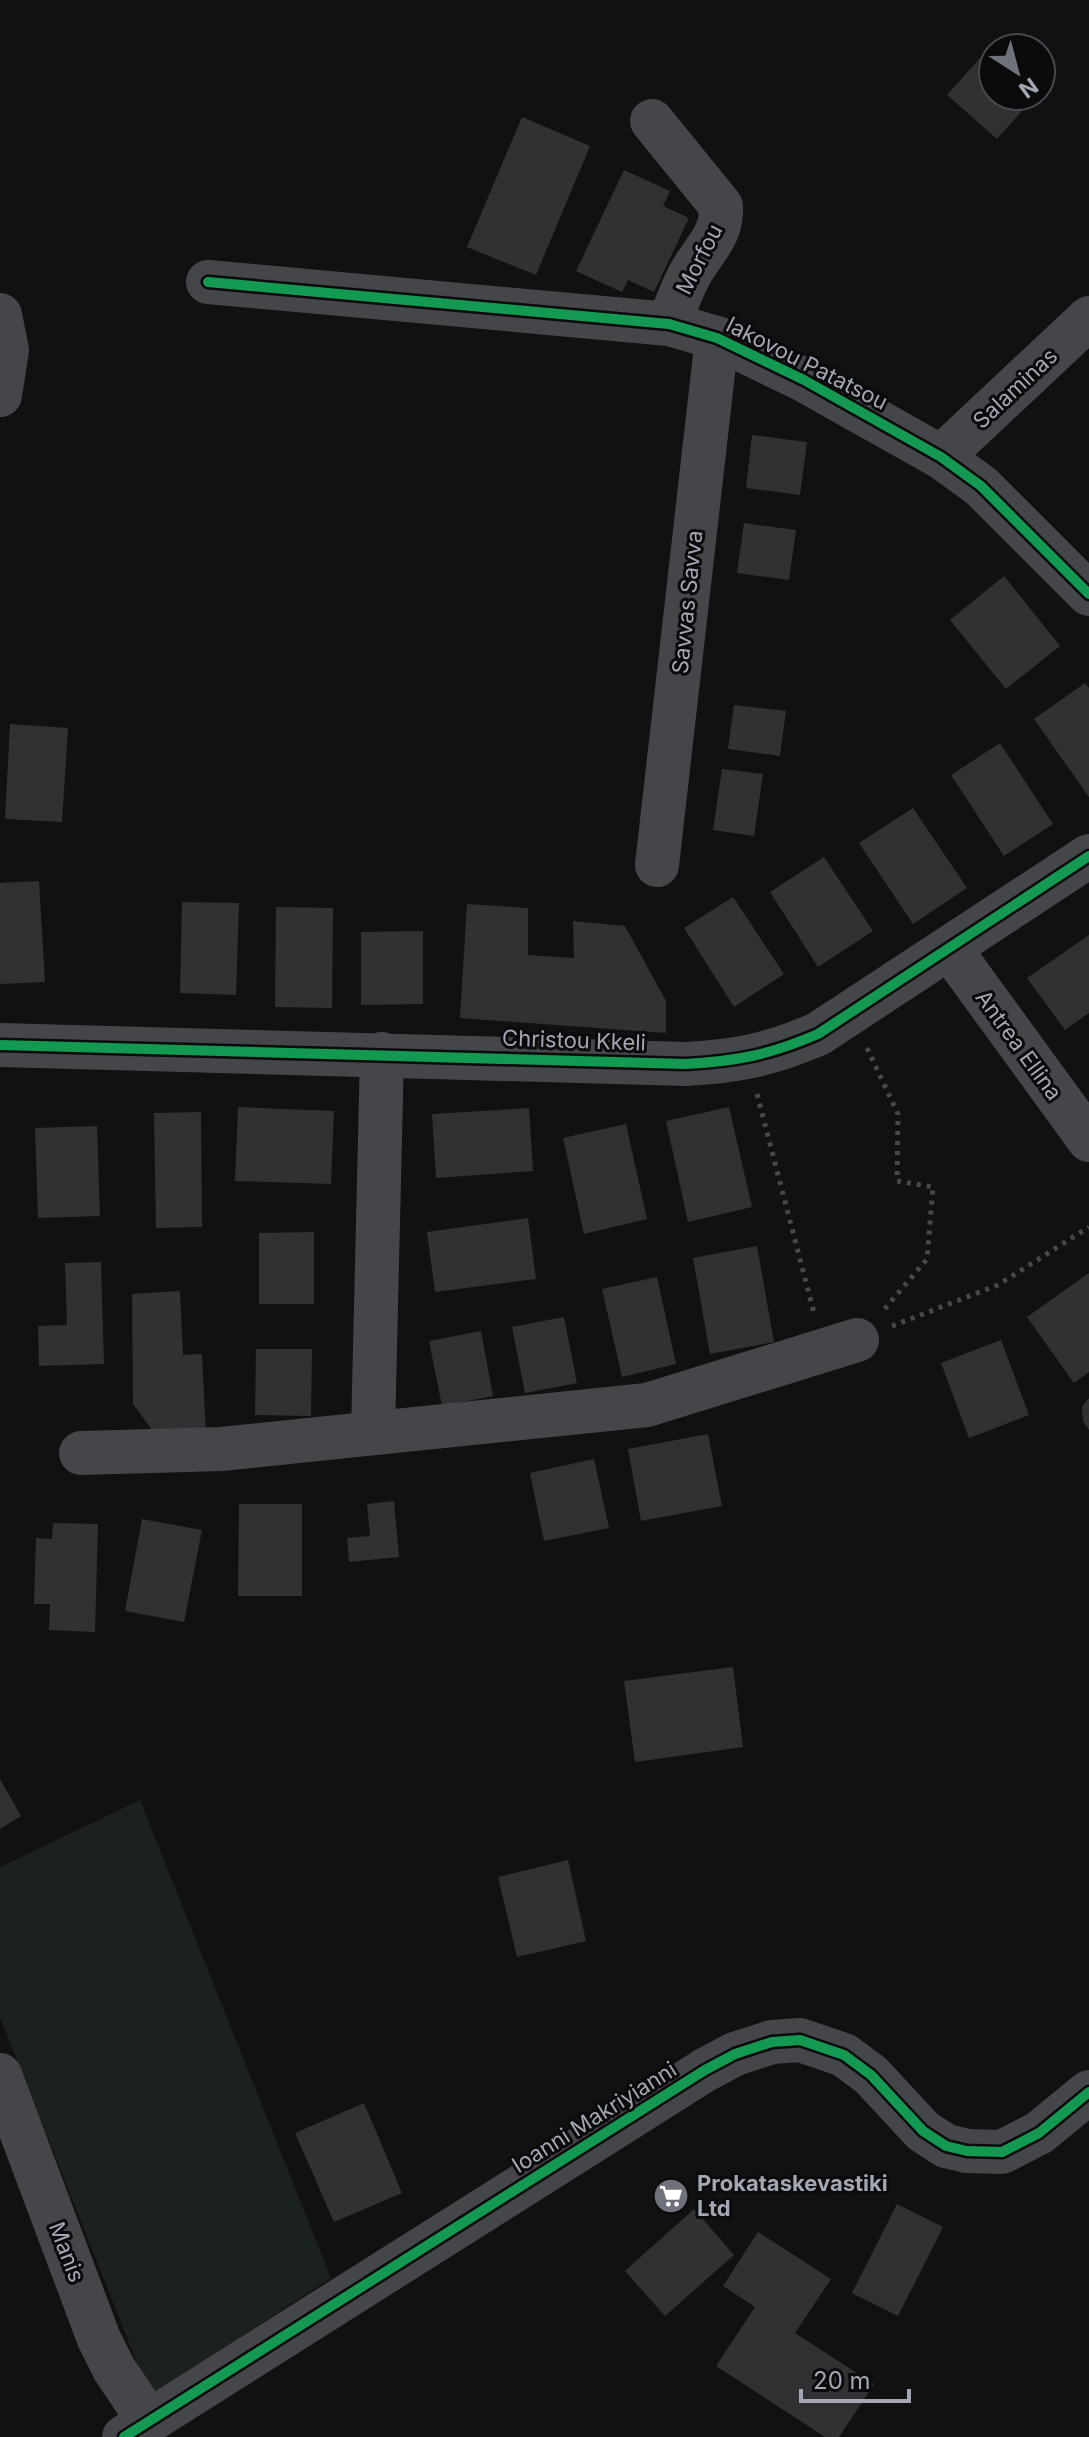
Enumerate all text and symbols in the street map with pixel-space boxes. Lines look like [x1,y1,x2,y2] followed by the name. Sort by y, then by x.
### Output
[977,32,1057,112] north arrow
[1014,73,1043,104] text: N
[670,220,728,298] street label: Morfou
[722,311,892,415] street label: Iakovou Patatsou
[967,342,1063,434] street label: Salaminas
[667,529,707,675] street label: Savvas Savva
[970,985,1068,1105] street label: Antrea Ellina
[502,1024,646,1056] street label: Christou Kkeli
[507,2056,681,2178] street label: Ioanni Makriyianni
[697,2170,888,2221] place label: Prokataskevastiki Ltd
[652,2177,690,2215] supermarket icon: Prokataskevastiki Ltd
[44,2218,90,2286] street label: Manis
[801,2353,909,2403] scale bar
[813,2366,871,2395] text: 20 m

